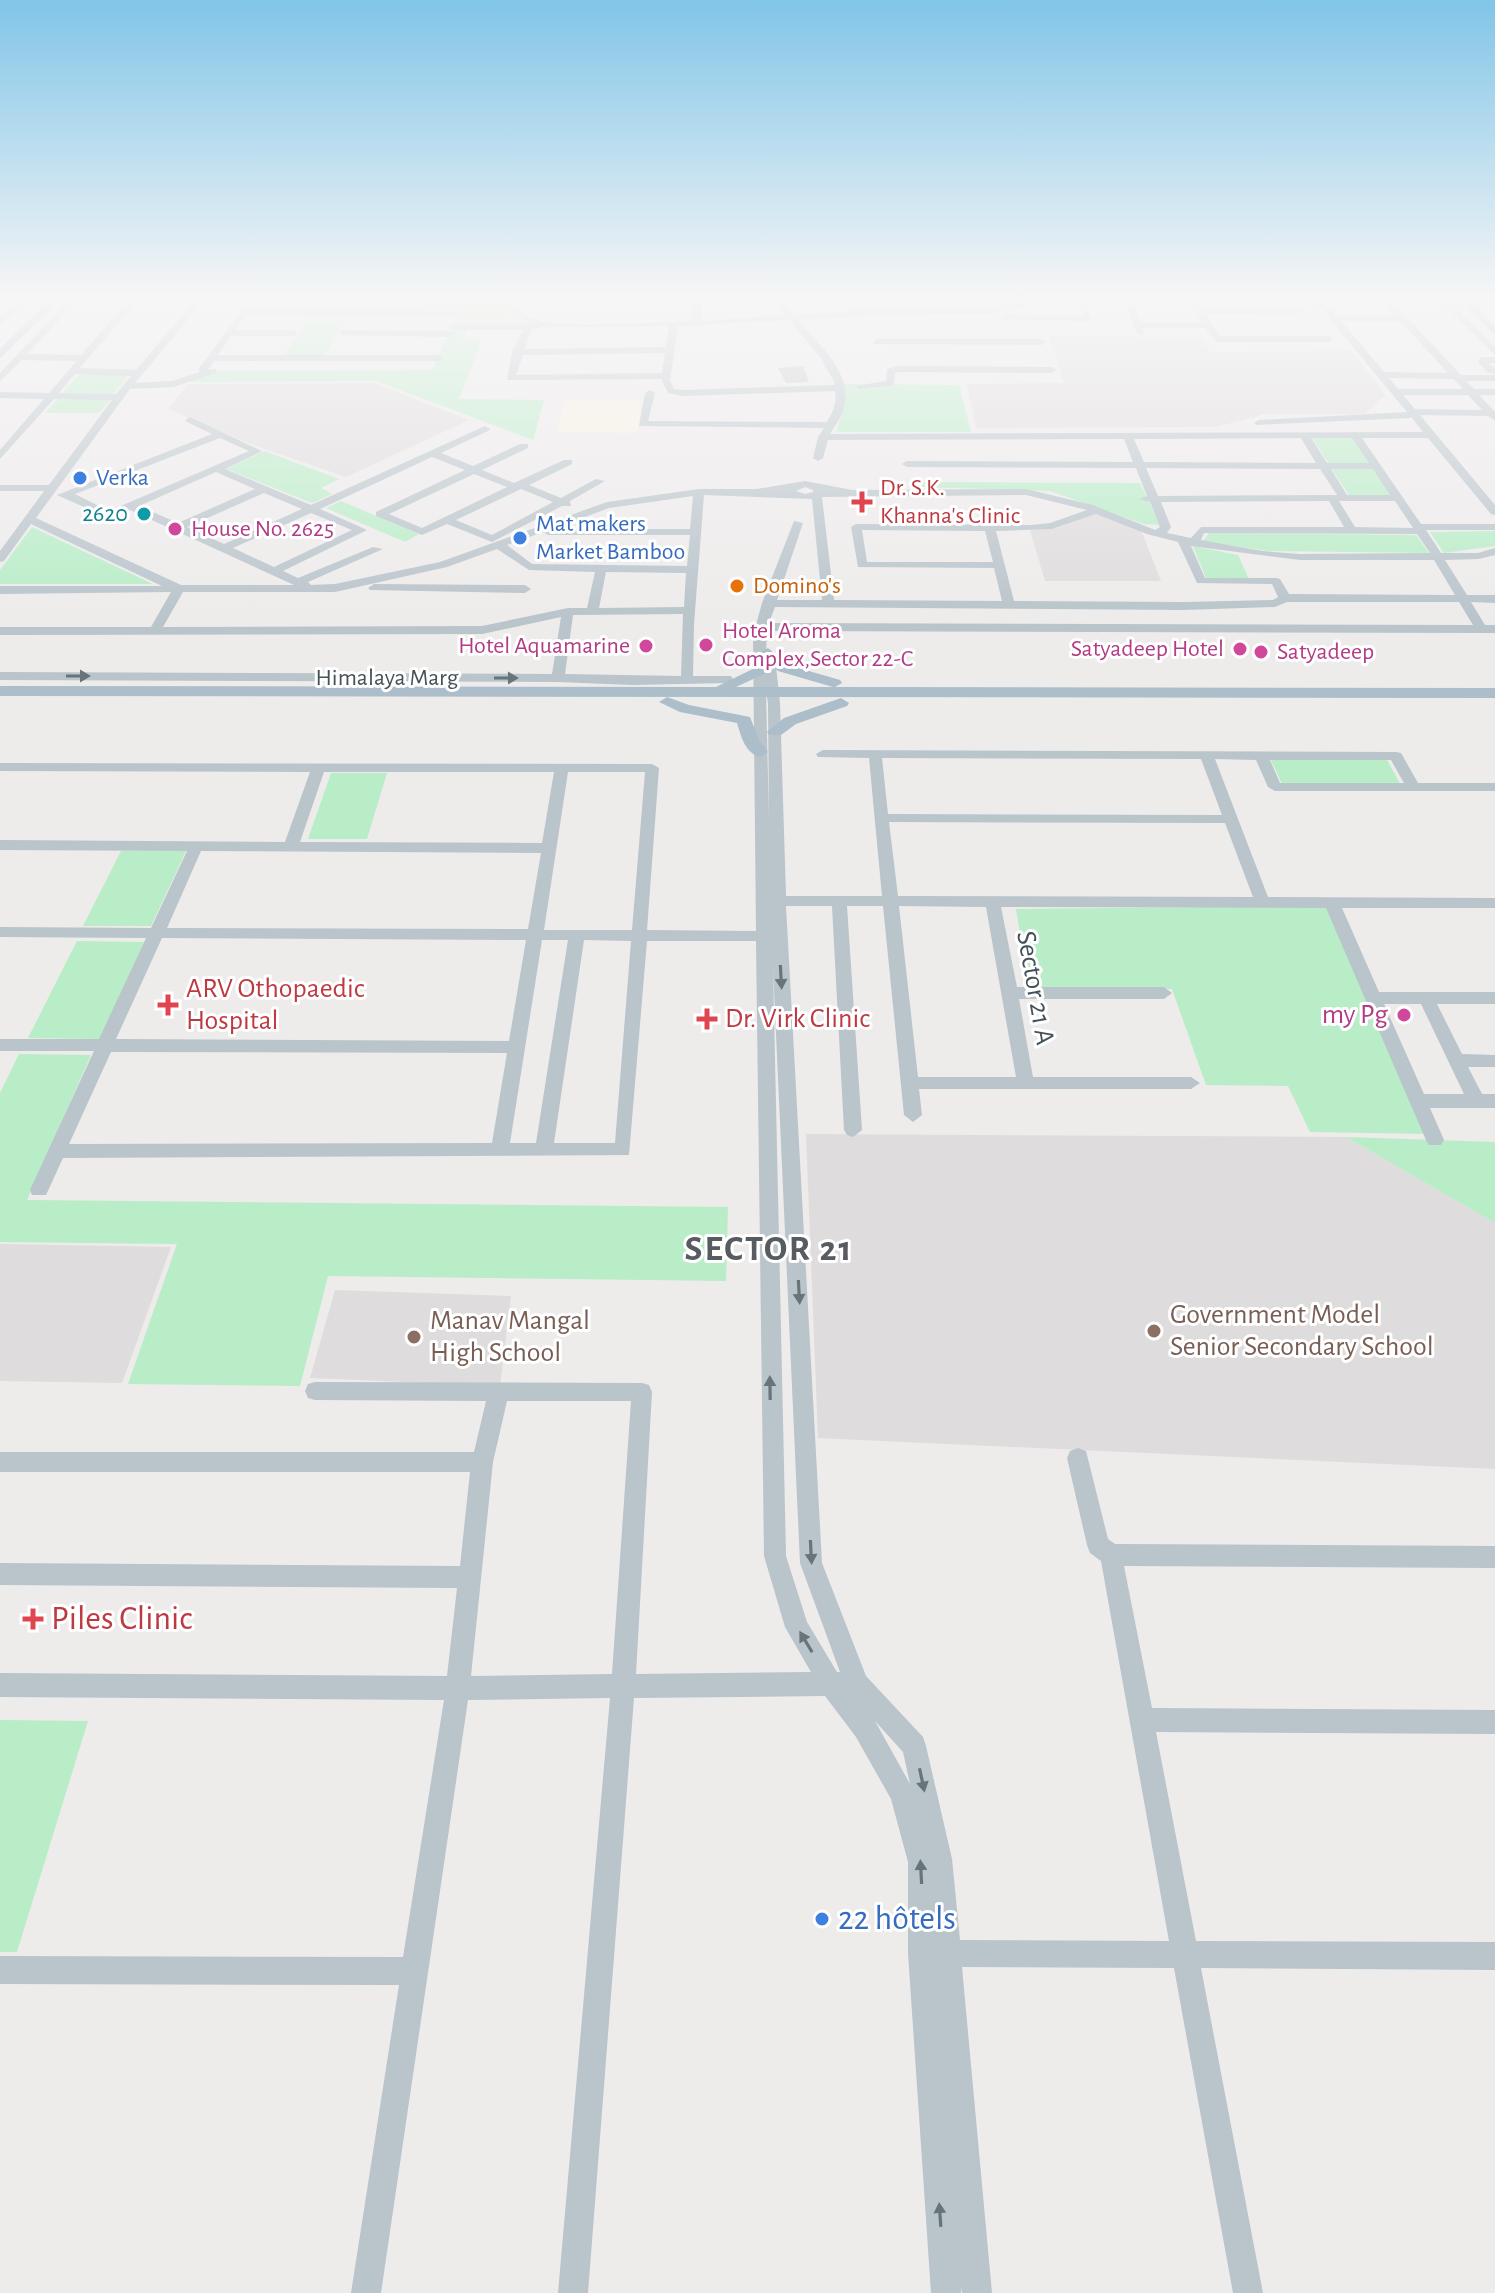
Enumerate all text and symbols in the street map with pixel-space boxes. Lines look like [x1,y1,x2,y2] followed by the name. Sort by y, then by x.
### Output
[96,466,149,490] place label: Verka
[71,469,89,487] marker: Verka
[880,476,1020,528] place label: Dr. S.K. Khanna's Clinic
[851,491,873,513] marker: Dr. S.K. Khanna's Clinic
[82,502,128,526] place label: 2620
[135,505,153,523] marker: 2620
[536,512,685,564] place label: Mat makers Market Bamboo
[191,517,334,541] place label: House No. 2625
[166,520,184,538] marker: House No. 2625
[511,529,529,547] marker: Mat makers Market Bamboo
[753,574,841,598] place label: Domino's
[728,577,746,595] marker: Domino's
[722,619,913,671] place label: Hotel Aroma Complex,Sector 22-C
[458,634,630,658] place label: Hotel Aquamarine
[697,636,715,654] marker: Hotel Aroma Complex,Sector 22-C
[637,637,655,655] marker: Hotel Aquamarine
[1071,637,1224,661] place label: Satyadeep Hotel
[1231,640,1249,658] marker: Satyadeep Hotel
[1277,640,1374,664] place label: Satyadeep
[1252,643,1270,661] marker: Satyadeep
[315,666,459,690] street label: Himalaya Marg
[66,670,91,682] one-way arrow
[494,672,519,684] one-way arrow
[1011,929,1059,1047] street label: Sector 21 A
[775,964,788,990] one-way arrow
[186,975,365,1035] place label: ARV Othopaedic Hospital
[157,994,179,1016] marker: ARV Othopaedic Hospital
[1322,1001,1388,1029] place label: my Pg
[725,1005,870,1033] place label: Dr. Virk Clinic
[1395,1006,1413,1024] marker: my Pg
[696,1008,718,1030] marker: Dr. Virk Clinic
[685,1231,853,1267] district label: SECTOR 21
[793,1280,806,1305] one-way arrow
[1170,1301,1434,1361] place label: Government Model Senior Secondary School
[430,1307,590,1367] place label: Manav Mangal High School
[1145,1322,1163,1340] marker: Government Model Senior Secondary School
[405,1328,423,1346] marker: Manav Mangal High School
[764,1375,777,1400] one-way arrow
[805,1540,818,1565] one-way arrow
[51,1602,192,1636] place label: Piles Clinic
[22,1608,44,1630] marker: Piles Clinic
[799,1631,813,1654] one-way arrow
[916,1768,929,1793] one-way arrow
[914,1859,927,1884] one-way arrow
[838,1902,956,1936] place label: 22 hôtels
[813,1910,831,1928] marker: 22 hôtels
[933,2202,946,2227] one-way arrow

